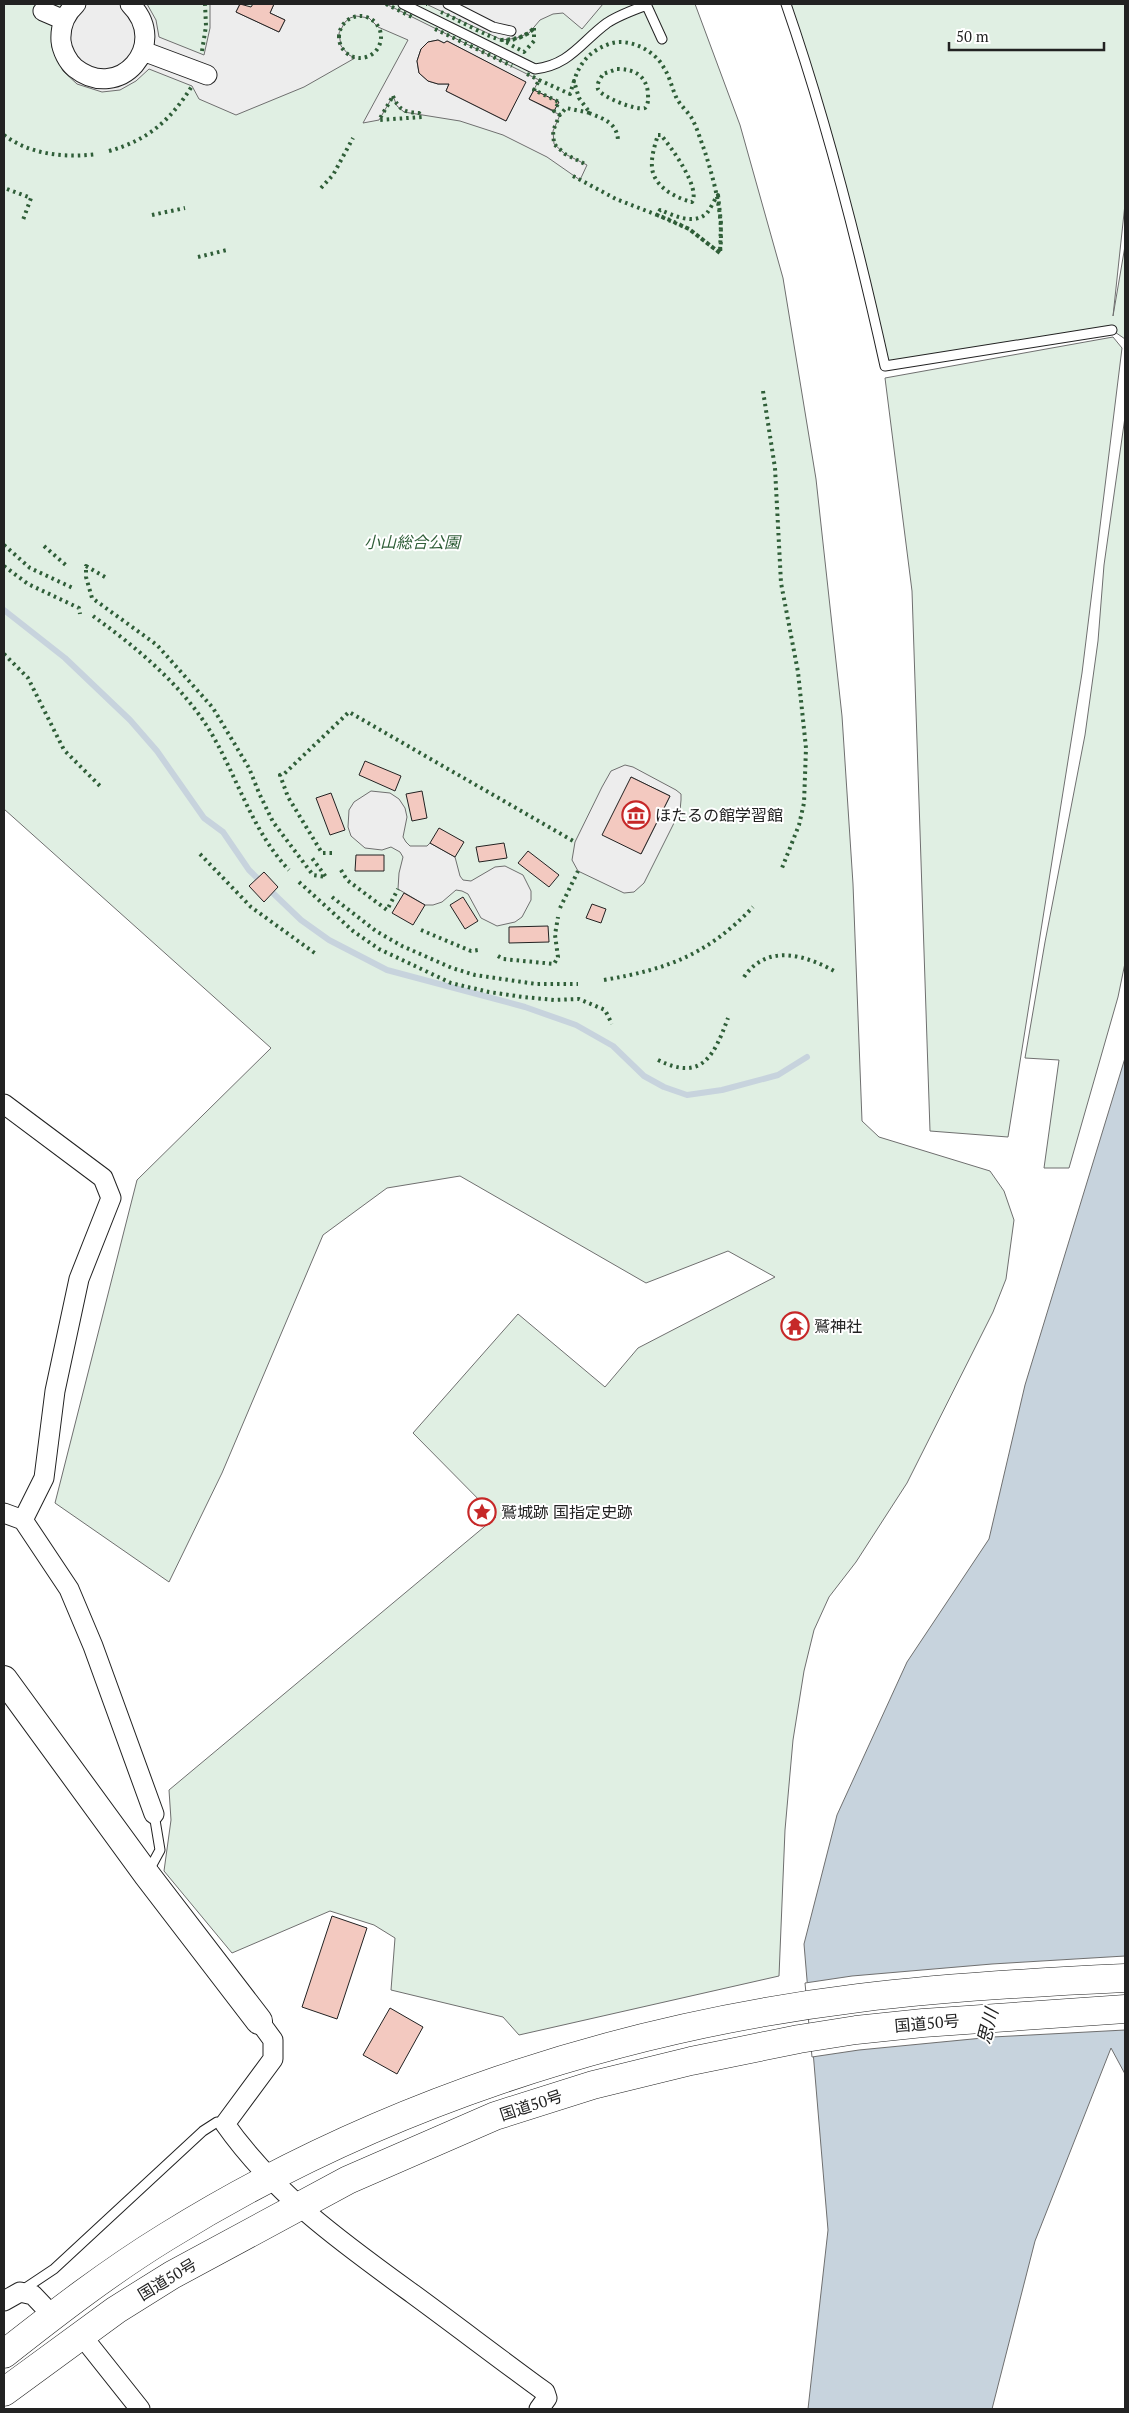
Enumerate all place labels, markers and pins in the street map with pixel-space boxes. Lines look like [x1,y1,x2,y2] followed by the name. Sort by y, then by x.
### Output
[621,800,651,830] museum icon: ほたるの館学習館
[655,804,783,826] place label: ほたるの館学習館
[780,1311,810,1341] temple icon: 鷲神社
[814,1315,862,1337] place label: 鷲神社
[467,1497,497,1527] place icon: 鷲城跡 国指定史跡
[501,1501,633,1523] place label: 鷲城跡 国指定史跡

